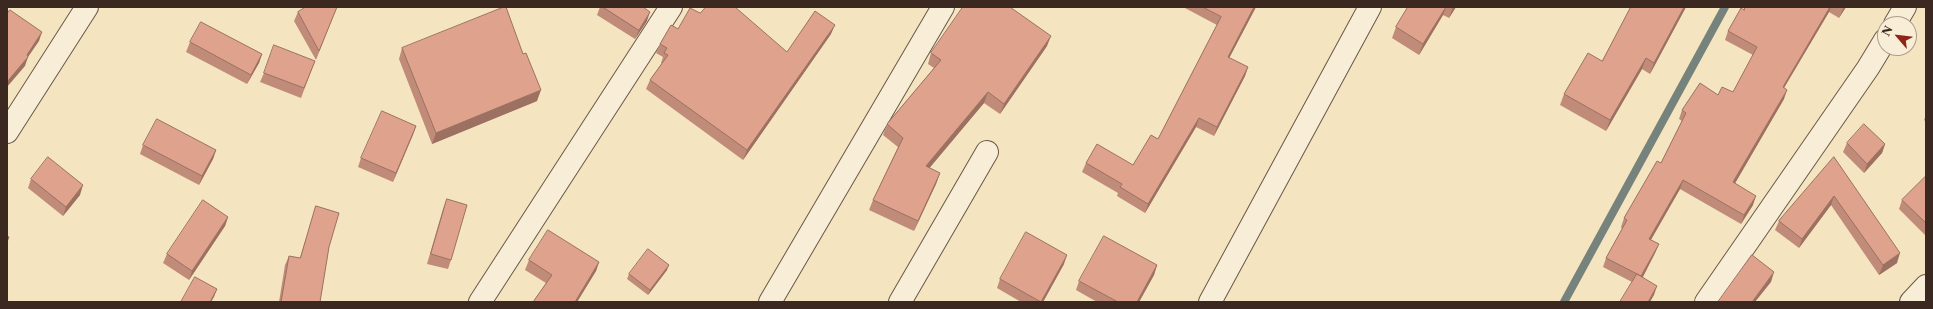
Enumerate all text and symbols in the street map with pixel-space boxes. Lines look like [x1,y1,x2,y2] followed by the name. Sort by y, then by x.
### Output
[1877,16,1917,56] north arrow
[1879,23,1896,38] text: N

